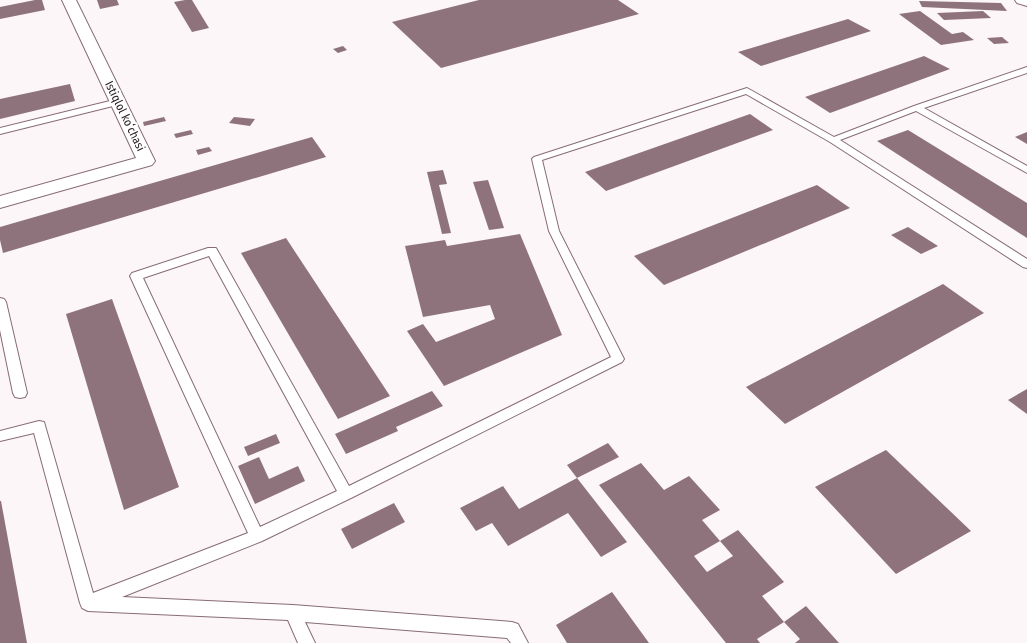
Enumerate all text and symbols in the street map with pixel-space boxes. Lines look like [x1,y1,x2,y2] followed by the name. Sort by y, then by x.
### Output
[102,78,149,153] street label: Istiqlol koʻchasi

